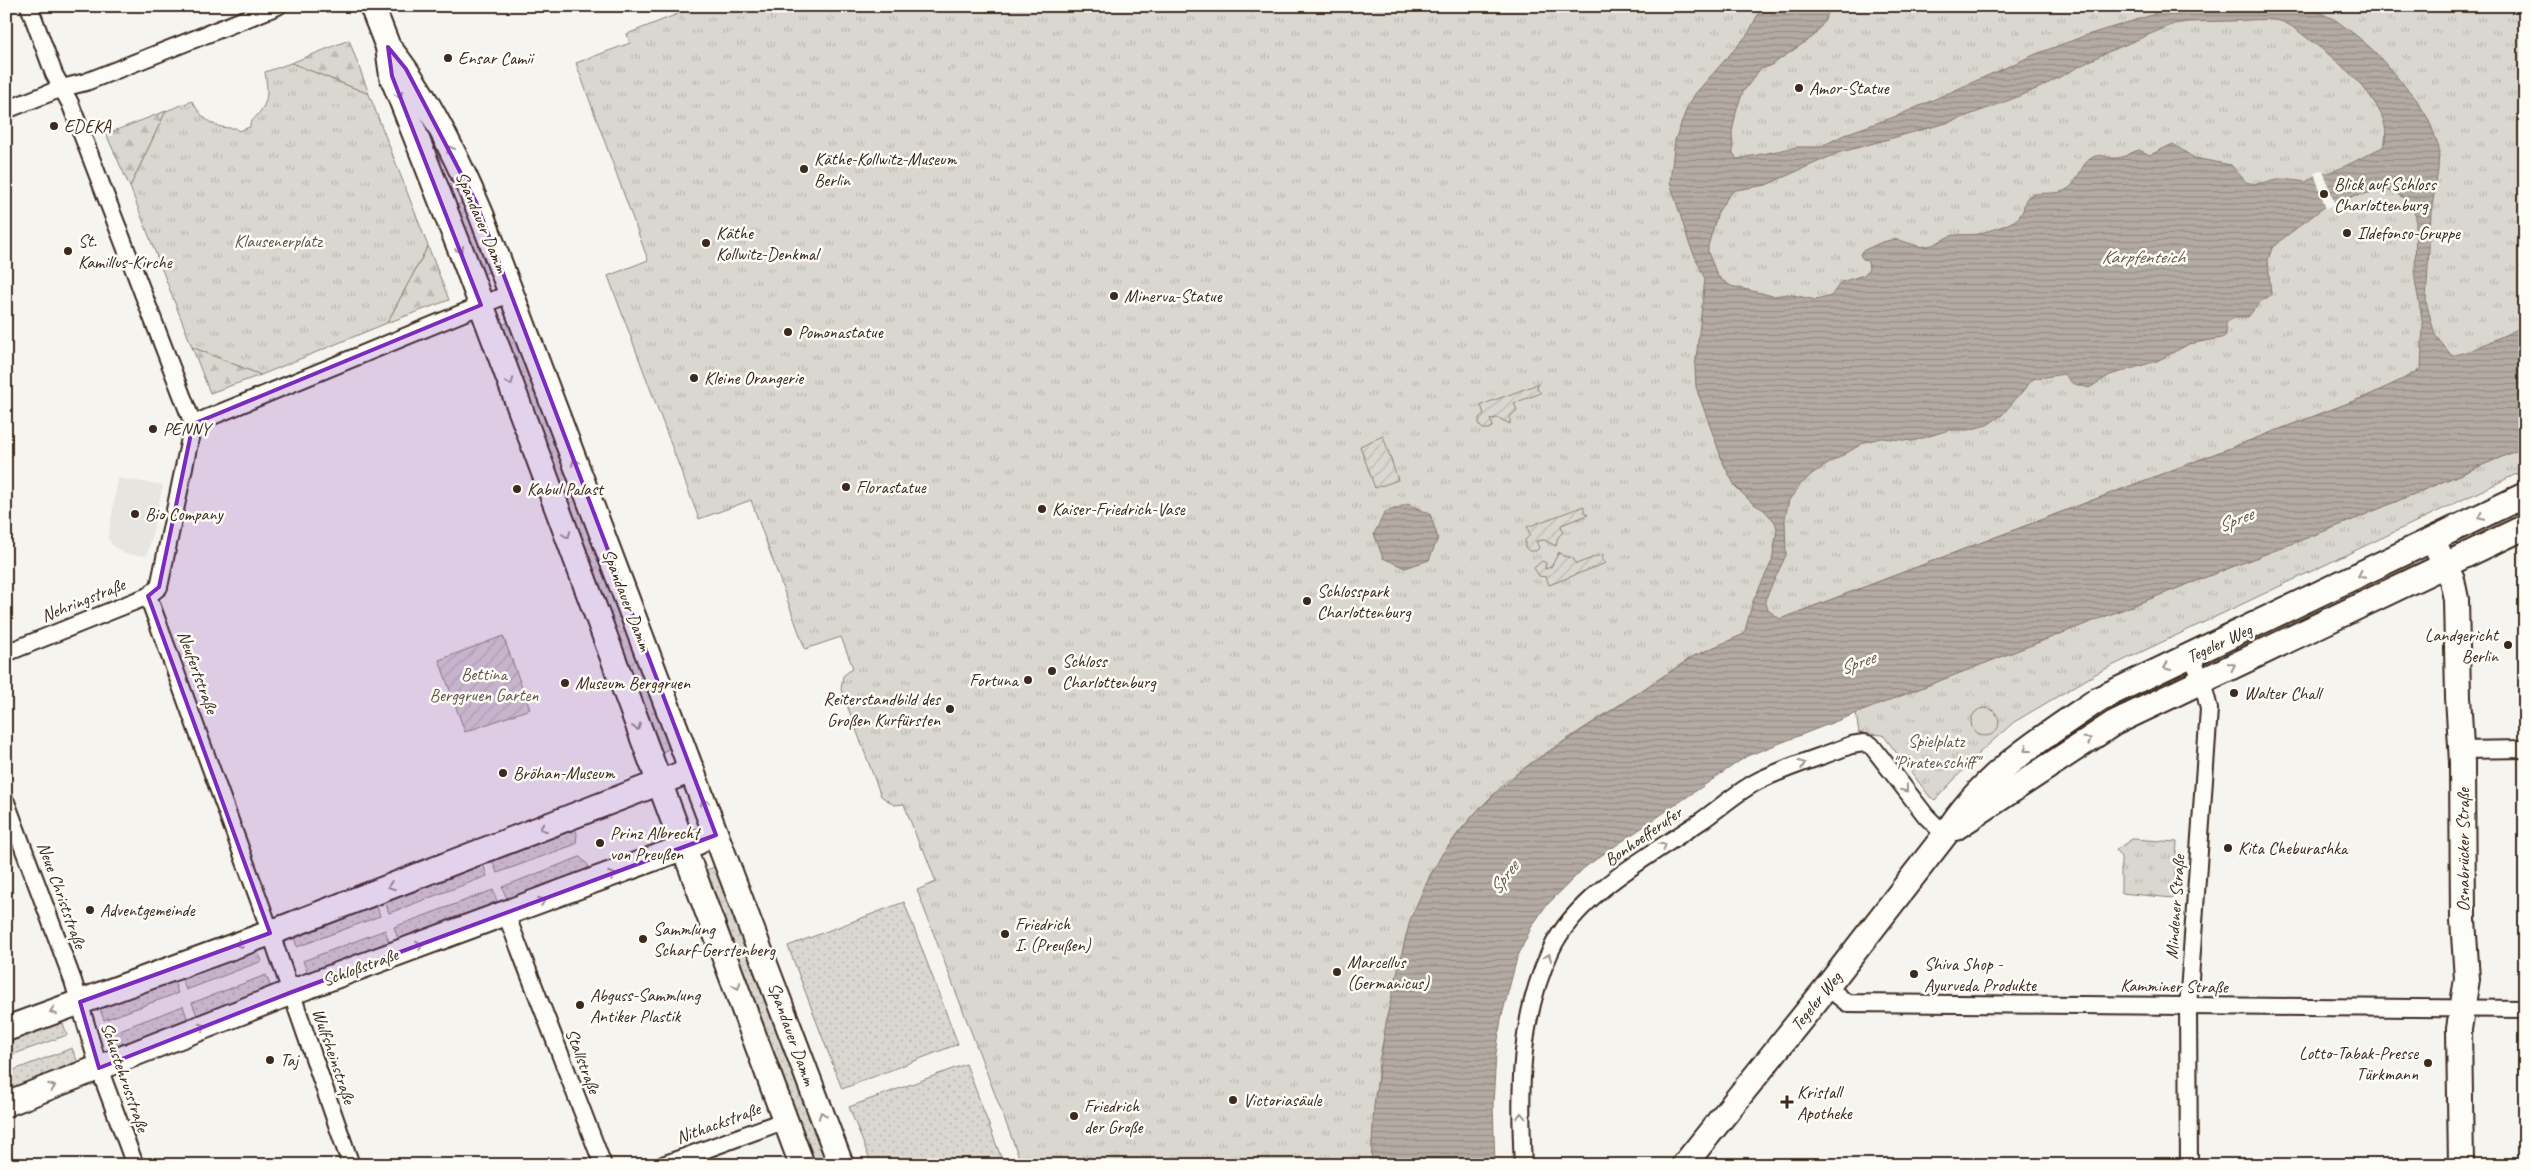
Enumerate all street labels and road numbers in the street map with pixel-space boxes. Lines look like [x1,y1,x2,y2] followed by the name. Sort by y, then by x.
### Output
[451,168,514,277] street label: Spandauer Damm
[597,546,657,655] street label: Spandauer Damm
[38,573,129,627] street label: Nehringstraße
[2183,618,2257,668] street label: Tegeler Weg
[173,628,224,717] street label: Neufertstraße
[2452,787,2474,912] street label: Osnabrücker Straße
[1600,800,1687,871] street label: Bonhoefferufer
[33,839,92,952] street label: Neue Christstraße
[2160,853,2190,960] street label: Mindener Straße
[319,943,402,991] street label: Schloßstraße
[1785,966,1848,1035] street label: Tegeler Weg
[2120,974,2229,998] street label: Kamminer Straße
[763,980,821,1089] street label: Spandauer Damm
[307,1005,361,1108] street label: Wulfsheinstraße
[96,1019,154,1136] street label: Schustehrusstraße
[561,1025,606,1098] street label: Stallstraße
[673,1097,764,1148] street label: Nithackstraße

